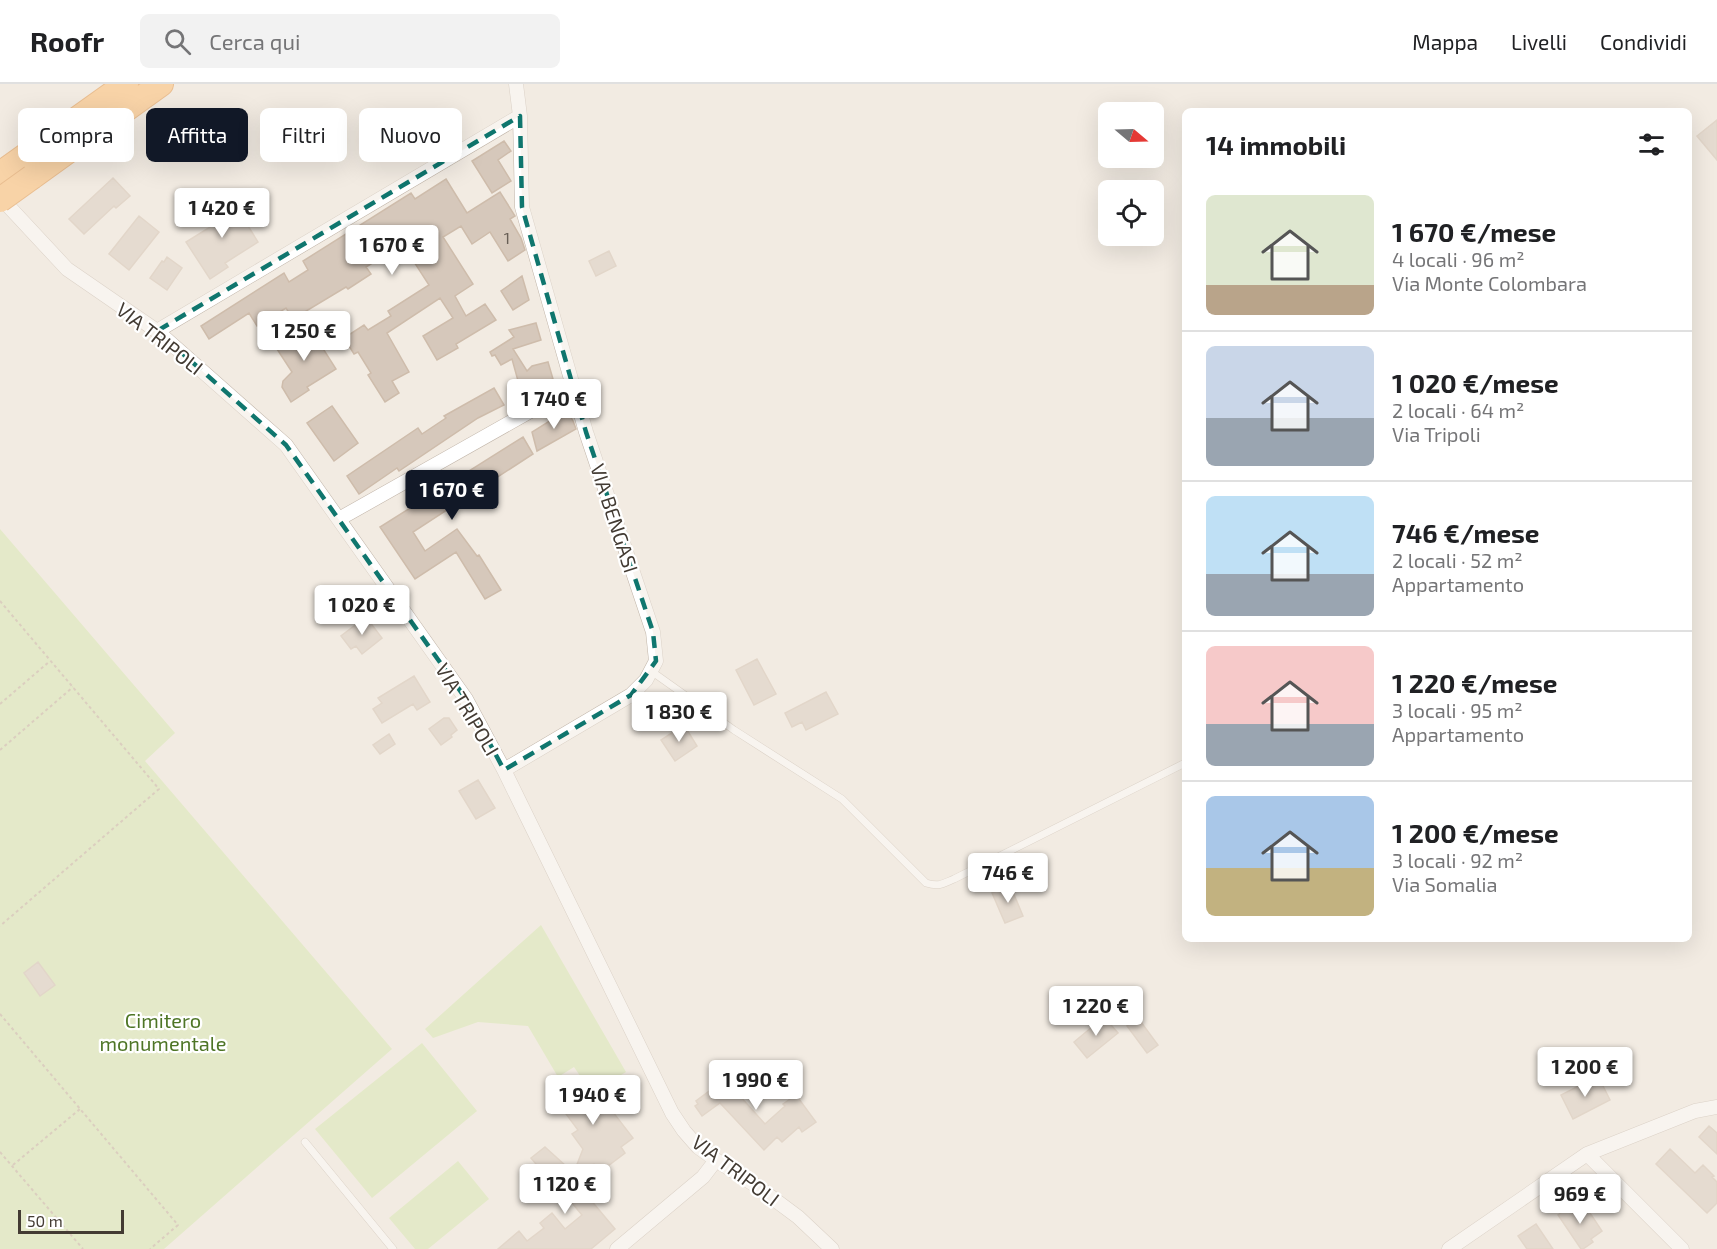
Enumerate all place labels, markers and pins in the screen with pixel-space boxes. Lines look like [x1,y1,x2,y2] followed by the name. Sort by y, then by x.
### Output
[167,188,277,239] pin: 1 420 €
[337,225,447,276] pin: 1 670 €
[249,311,359,362] pin: 1 250 €
[499,379,609,430] pin: 1 740 €
[397,470,507,521] pin: 1 670 €
[307,585,417,636] pin: 1 020 €
[624,692,734,743] pin: 1 830 €
[966,853,1050,904] pin: 746 €
[1041,986,1151,1037] pin: 1 220 €
[1530,1047,1640,1098] pin: 1 200 €
[701,1060,811,1111] pin: 1 990 €
[538,1075,648,1126] pin: 1 940 €
[510,1164,620,1215] pin: 1 120 €
[1538,1174,1622,1225] pin: 969 €

